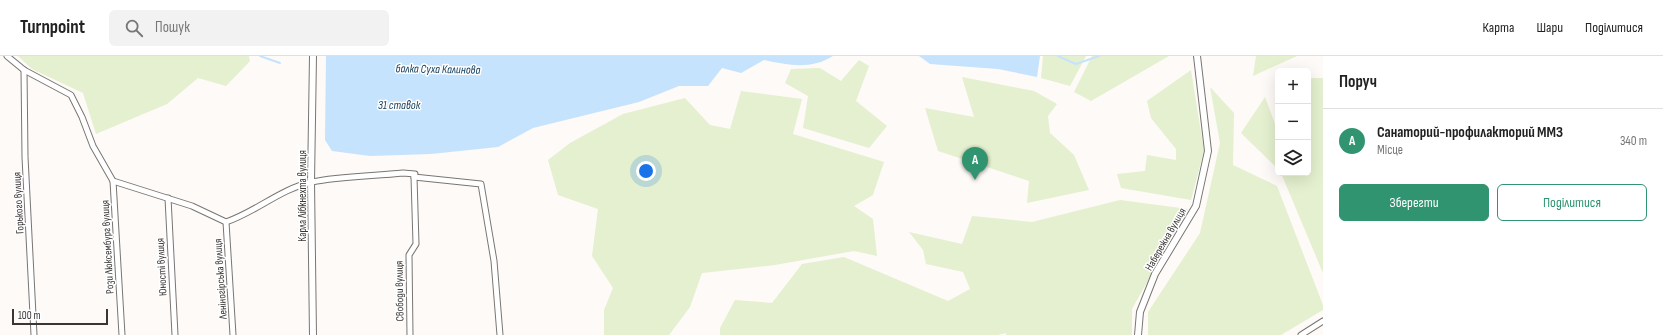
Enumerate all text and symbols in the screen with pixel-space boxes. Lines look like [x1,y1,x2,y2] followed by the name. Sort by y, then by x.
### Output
[109,10,389,46] search box
[20,16,85,39] text: Turnpoint
[123,17,145,39] icon: search
[155,18,190,37] text: Пошук
[1483,19,1514,36] text: Карта
[1536,19,1563,36] text: Шари
[1585,19,1643,36] text: Поділитися
[395,61,481,78] water label: балка Суха Калинова
[1275,68,1311,176] map controls
[1275,68,1311,104] button: +
[1339,72,1377,92] text: Поруч
[378,98,421,113] water label: 31 ставок
[1275,104,1311,140] button: −
[1377,123,1563,142] text: Санаторий-профилакторий ММЗ
[1349,133,1355,149] text: A
[1620,133,1647,149] text: 340 m
[1275,140,1311,176] button: layers
[1377,142,1403,158] text: Місце
[962,147,988,180] pin: A
[296,150,309,242] street label: Карла Лібкнехта вулиця
[636,161,656,181] your location
[10,172,27,234] street label: Горького вулиця
[1339,184,1489,221] button: Зберегти
[1497,184,1647,221] button: Поділитися
[99,200,116,294] street label: Рози Люксембург вулиця
[1142,205,1189,273] street label: Набережна вулиця
[153,238,170,296] street label: Юності вулиця
[211,238,230,321] street label: Леніногірська вулиця
[392,261,407,321] street label: Свободи вулиця
[12,307,108,326] scale bar
[18,309,40,322] text: 100 m

